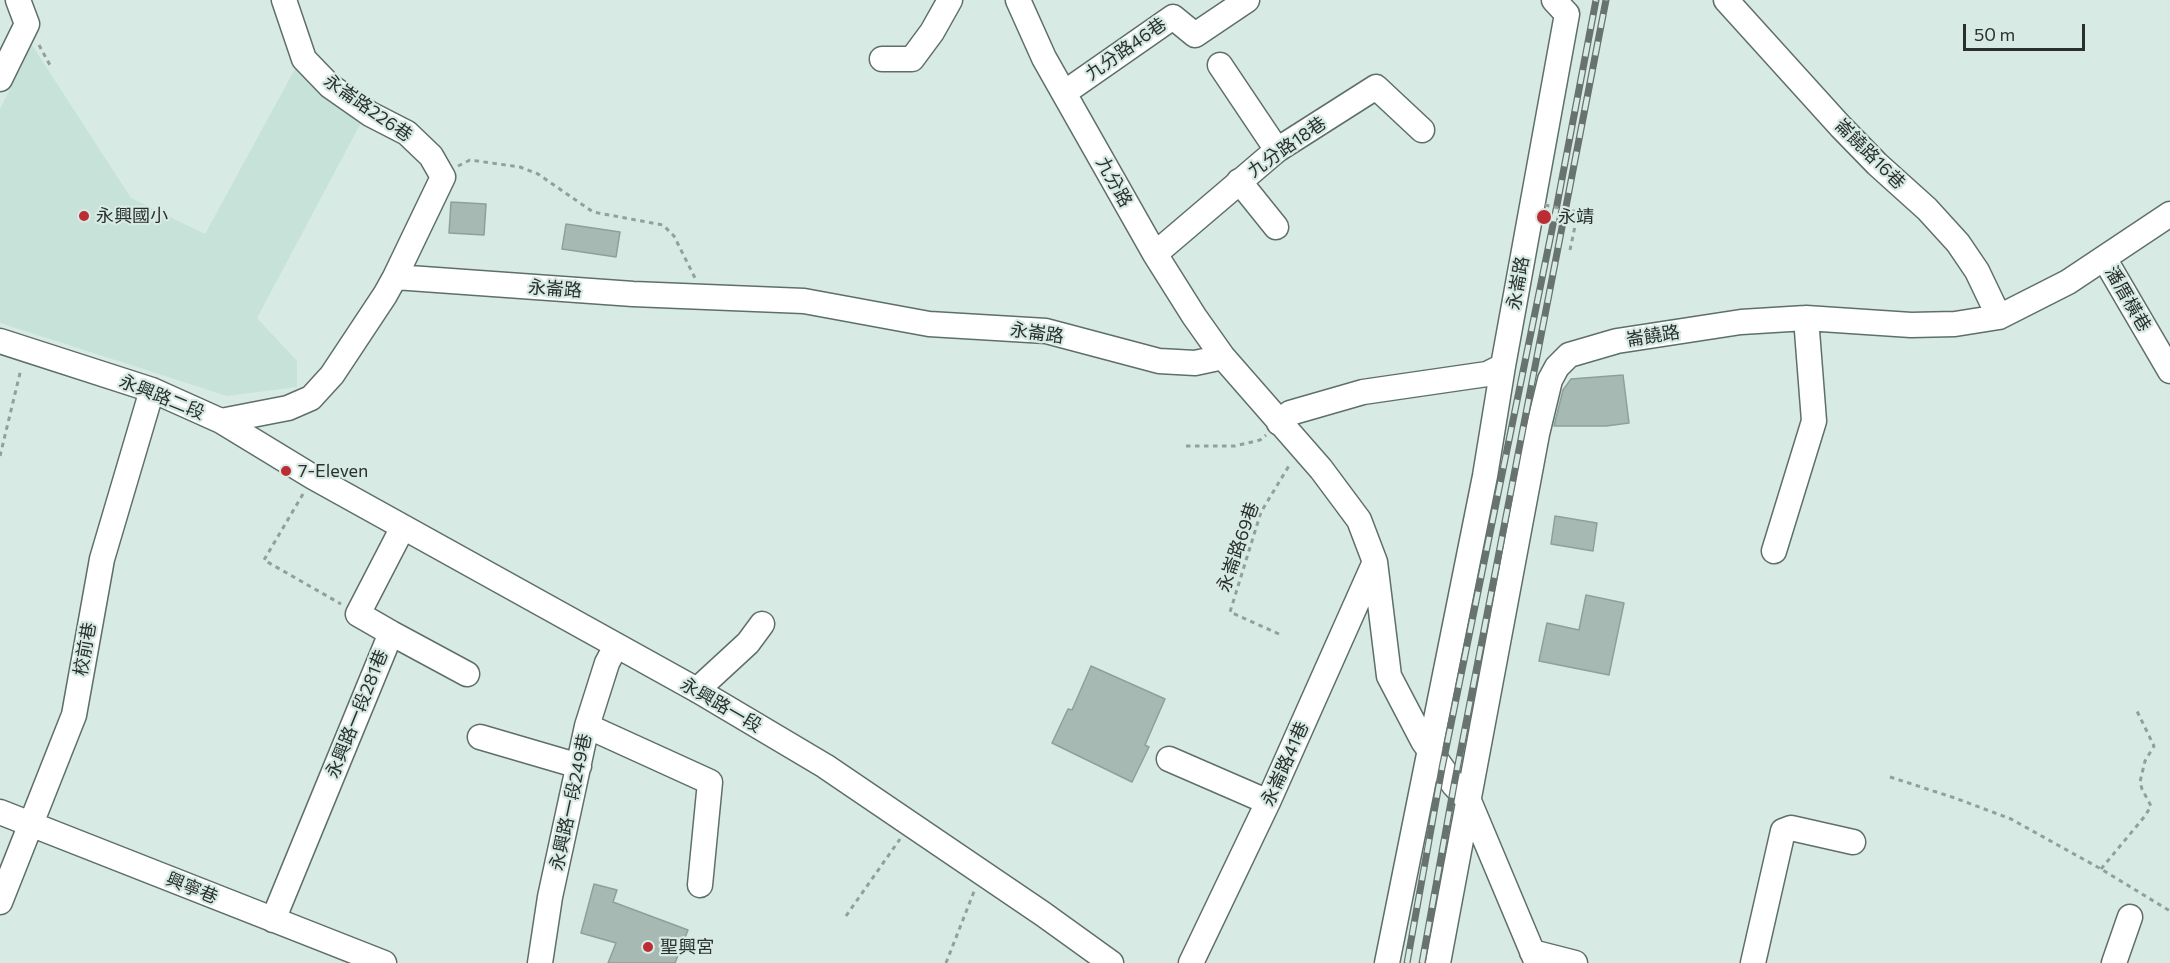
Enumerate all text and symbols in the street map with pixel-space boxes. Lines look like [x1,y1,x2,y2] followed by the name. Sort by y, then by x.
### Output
[1966,12,2088,50] scale bar
[1081,13,1171,85] street label: 九分路46巷
[1974,23,2015,45] text: 50 m
[320,70,416,146] street label: 永崙路226巷
[1244,112,1330,182] street label: 九分路18巷
[1830,114,1910,194] street label: 崙饒路16巷
[1091,153,1137,211] street label: 九分路
[96,205,168,227] place label: 永興國小
[1558,206,1594,228] place label: 永靖
[1535,208,1553,226] marker: 永靖
[77,209,91,223] marker: 永興國小
[1503,255,1533,311] street label: 永崙路
[2101,262,2155,336] street label: 潘厝橫巷
[527,276,583,302] street label: 永崙路
[1009,319,1065,347] street label: 永崙路
[1625,321,1681,351] street label: 崙饒路
[116,370,208,424] street label: 永興路二段
[298,460,368,482] place label: 7-Eleven
[279,464,293,478] marker: 7-Eleven
[1213,499,1263,595] street label: 永崙路69巷
[70,621,100,677] street label: 校前巷
[321,647,393,781] street label: 永興路一段281巷
[677,673,765,737] street label: 永興路一段
[1257,719,1313,809] street label: 永崙路41巷
[546,732,596,872] street label: 永興路一段249巷
[163,868,221,908] street label: 興寧巷
[660,936,714,958] place label: 聖興宮
[641,940,655,954] marker: 聖興宮

